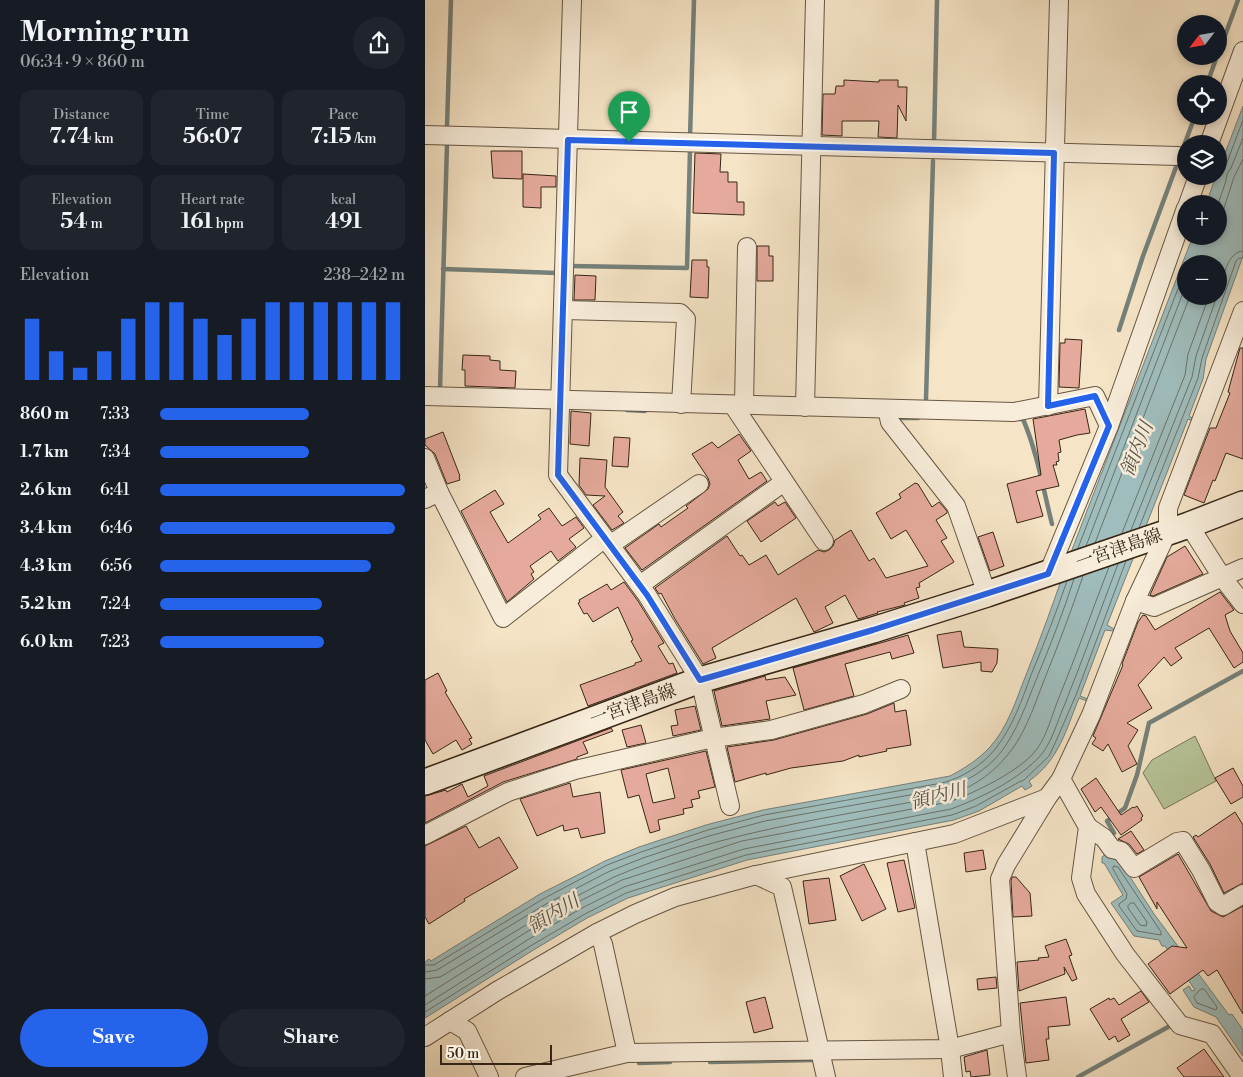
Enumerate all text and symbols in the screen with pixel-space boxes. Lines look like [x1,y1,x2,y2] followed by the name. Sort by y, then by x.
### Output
[20,15,189,50] text: Morning run
[1177,15,1227,65] north arrow
[1177,15,1227,305] map controls
[353,17,405,69] button: share
[20,52,145,72] text: 06:34 · 9 × 860 m
[1177,75,1227,125] button: locate
[608,91,650,142] pin
[615,98,643,126] icon: arrive
[53,106,110,124] text: Distance
[196,106,229,124] text: Time
[328,106,359,124] text: Pace
[49,124,91,150] text: 7.74
[183,124,242,150] text: 56:07
[310,124,352,150] text: 7:15
[91,130,114,148] text: km
[352,130,377,148] text: /km
[1177,135,1227,185] button: layers
[51,191,112,209] text: Elevation
[180,191,245,209] text: Heart rate
[331,191,356,209] text: kcal
[1177,195,1227,245] button: +
[60,209,88,235] text: 54
[181,209,213,235] text: 161
[325,209,362,235] text: 491
[88,215,103,233] text: m
[213,215,244,233] text: bpm
[1177,255,1227,305] button: −
[20,265,89,285] text: Elevation
[323,265,405,285] text: 238–242 m
[20,404,69,424] text: 860 m
[100,404,130,424] text: 7:33
[1115,416,1160,480] water label: 領内川
[20,442,69,462] text: 1.7 km
[100,442,130,462] text: 7:34
[20,480,71,500] text: 2.6 km
[100,480,130,500] text: 6:41
[20,518,72,538] text: 3.4 km
[100,518,133,538] text: 6:46
[1073,523,1165,575] street label: 一宮津島線
[20,556,72,576] text: 4.3 km
[100,556,132,576] text: 6:56
[20,594,71,614] text: 5.2 km
[100,594,131,614] text: 7:24
[20,632,73,652] text: 6.0 km
[100,632,130,652] text: 7:23
[587,679,679,731] street label: 一宮津島線
[907,777,970,815] water label: 領内川
[522,888,585,939] water label: 領内川
[20,1009,208,1067] button: Save
[218,1009,405,1067] button: Share
[440,1042,553,1065] scale bar
[447,1045,479,1063] text: 50 m

